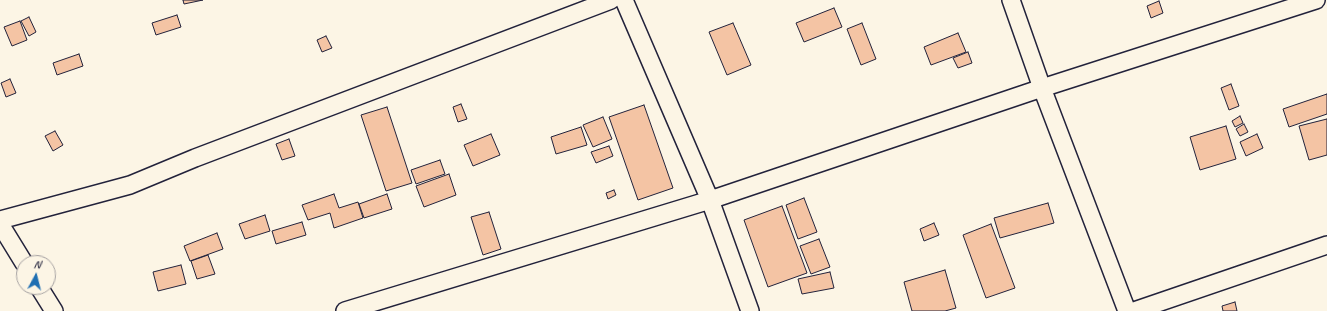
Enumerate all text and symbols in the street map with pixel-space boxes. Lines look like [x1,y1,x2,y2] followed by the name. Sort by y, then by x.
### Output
[16,255,56,295] north arrow
[33,257,42,271] text: N

